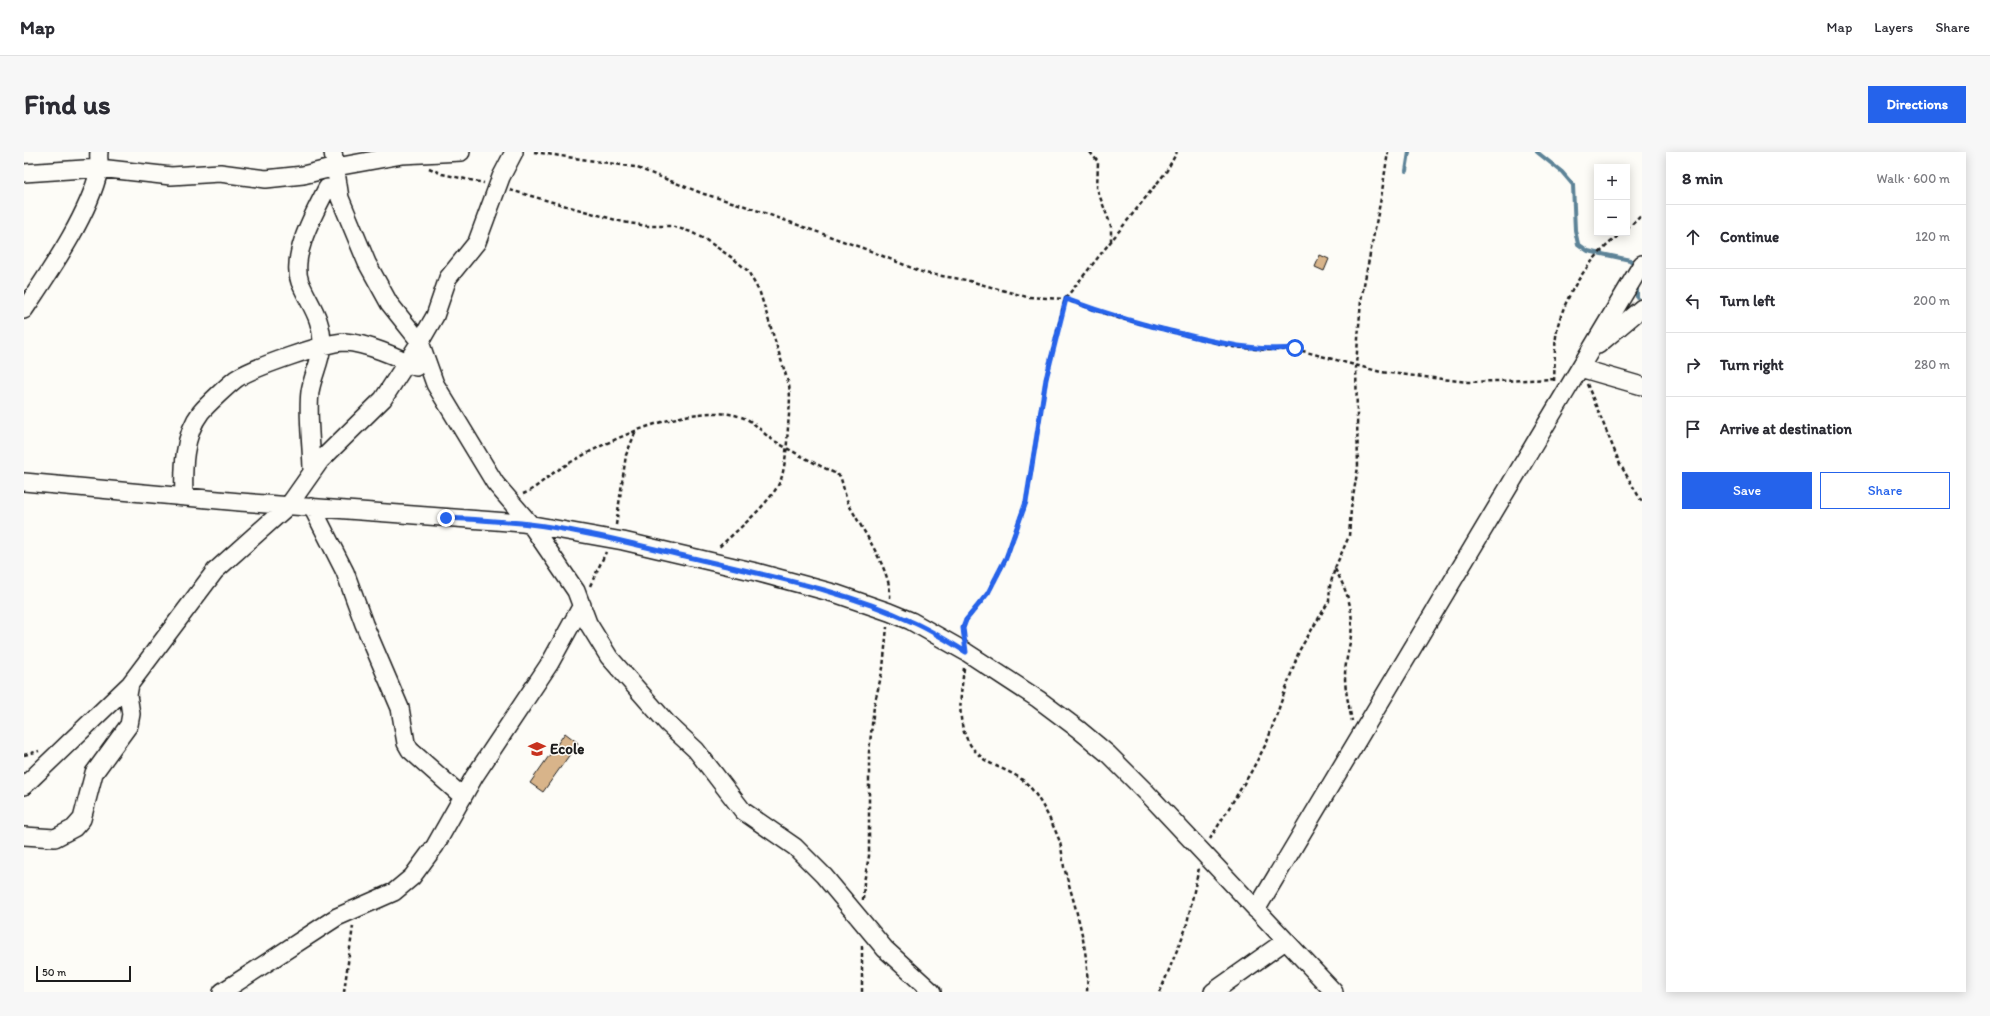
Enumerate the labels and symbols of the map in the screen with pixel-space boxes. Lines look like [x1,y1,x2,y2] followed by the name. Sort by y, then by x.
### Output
[1286,339,1304,357] route start
[437,509,455,527] route end
[527,739,547,759] school or university icon: Ecole
[550,740,584,758] place label: Ecole
[36,964,131,983] scale bar

